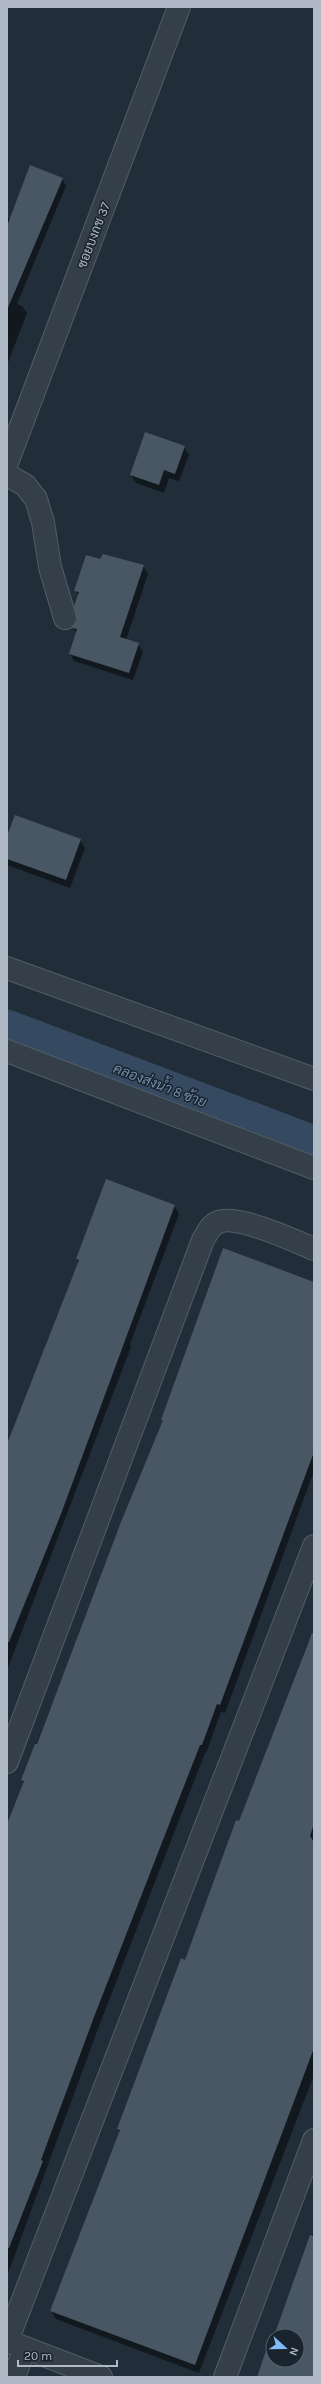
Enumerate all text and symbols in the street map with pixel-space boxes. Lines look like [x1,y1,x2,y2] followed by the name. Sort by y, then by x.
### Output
[74,200,113,270] street label: ซอยบงกช 37
[111,1056,210,1111] water label: คลองส่งน้ำ 8 ซ้าย
[265,2328,305,2368] north arrow
[18,2342,117,2368] scale bar
[286,2345,301,2357] text: N
[24,2349,52,2363] text: 20 m

